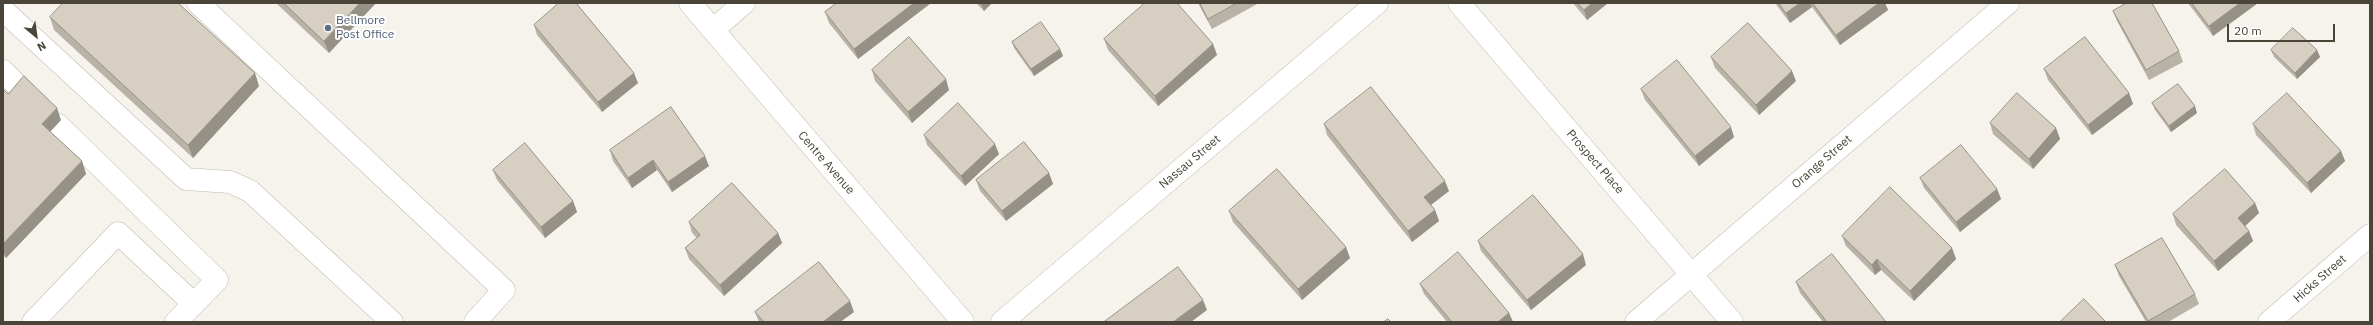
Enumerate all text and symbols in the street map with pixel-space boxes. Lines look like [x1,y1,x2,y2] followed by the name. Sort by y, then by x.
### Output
[336,14,394,42] place label: Bellmore Post Office
[16,16,56,56] north arrow
[2229,16,2337,42] scale bar
[323,23,333,33] marker: Bellmore Post Office
[2234,23,2262,38] text: 20 m
[35,38,49,55] text: N
[1563,127,1627,197] street label: Prospect Place
[795,129,857,197] street label: Centre Avenue
[1156,132,1224,192] street label: Nassau Street
[1789,132,1855,192] street label: Orange Street
[2291,252,2349,306] street label: Hicks Street

